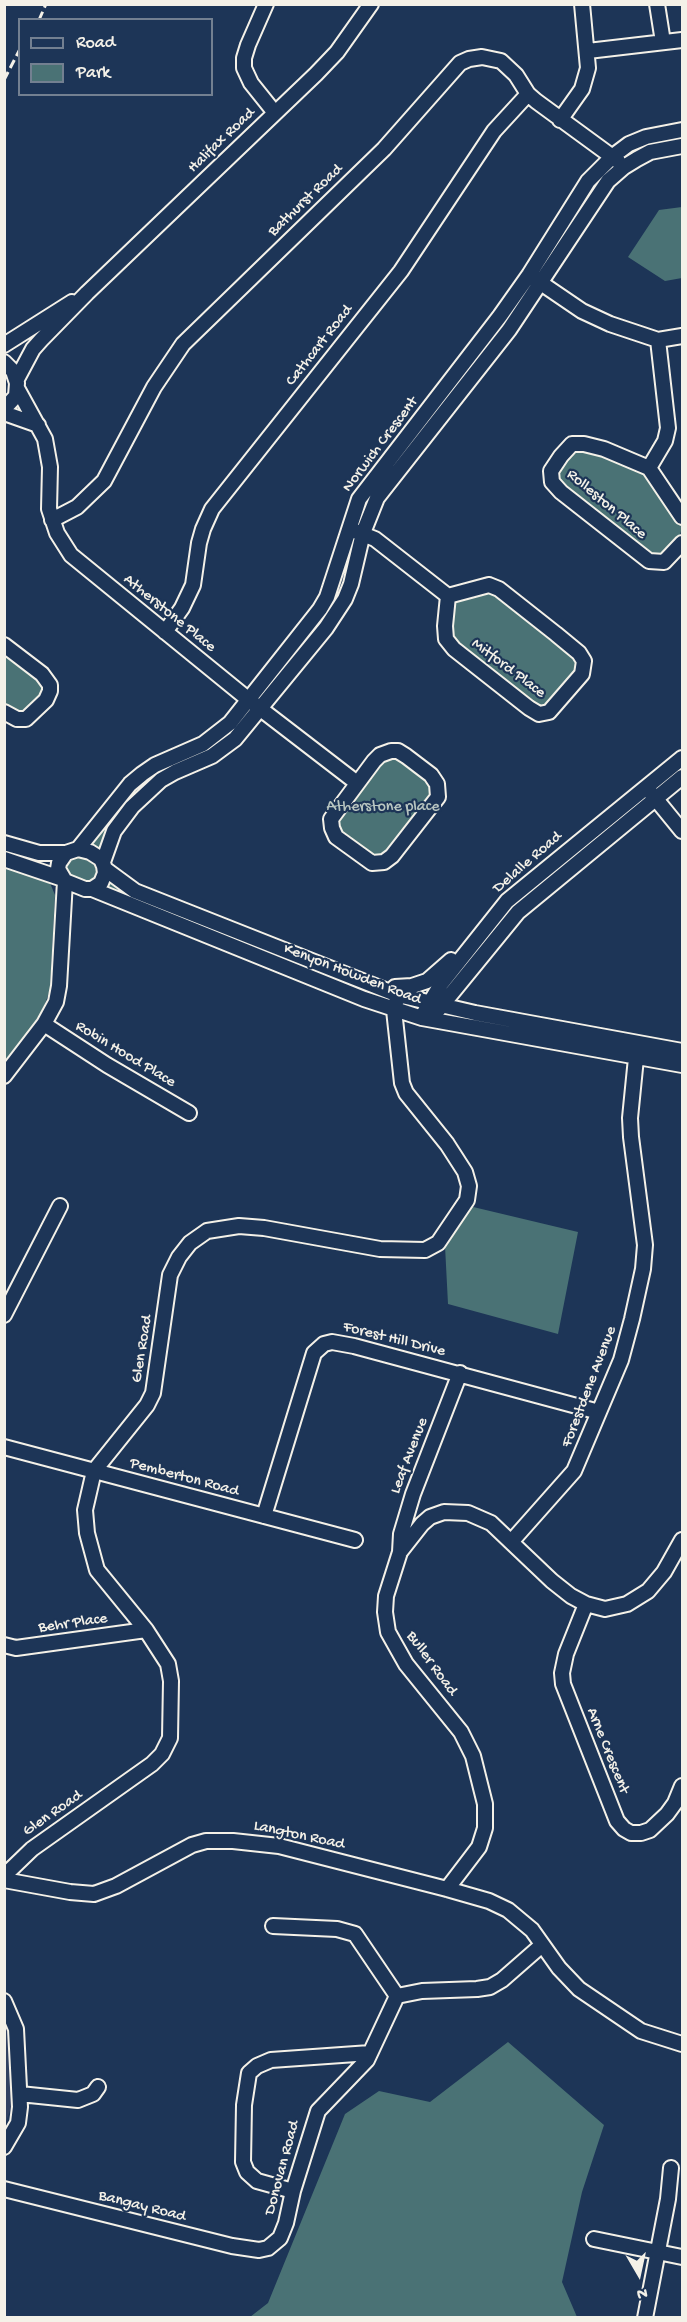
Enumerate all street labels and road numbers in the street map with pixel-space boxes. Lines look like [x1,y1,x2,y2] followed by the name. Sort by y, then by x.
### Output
[184,104,260,178] street label: Halifax Road
[265,161,347,241] street label: Bathurst Road
[282,302,358,390] street label: Cathcart Road
[339,394,423,496] street label: Norwich Crescent
[562,466,650,544] street label: Rolleston Place
[119,571,219,657] street label: Atherstone Place
[467,635,549,703] street label: Mitford Place
[490,828,566,898] street label: Delalle Road
[280,940,424,1010] street label: Kenyon Howden Road
[71,1017,179,1093] street label: Robin Hood Place
[128,1314,158,1384] street label: Glen Road
[341,1318,447,1362] street label: Forest Hill Drive
[558,1324,622,1450] street label: Forestdene Avenue
[387,1415,433,1497] street label: Leaf Avenue
[127,1454,241,1502] street label: Pemberton Road
[37,1610,109,1638] street label: Behr Place
[401,1628,461,1700] street label: Buller Road
[581,1705,633,1797] street label: Arne Crescent
[20,1787,86,1841] street label: Glen Road
[252,1817,346,1855] street label: Langton Road
[261,2119,305,2217] street label: Donovan Road
[96,2187,188,2227] street label: Bangay Road

